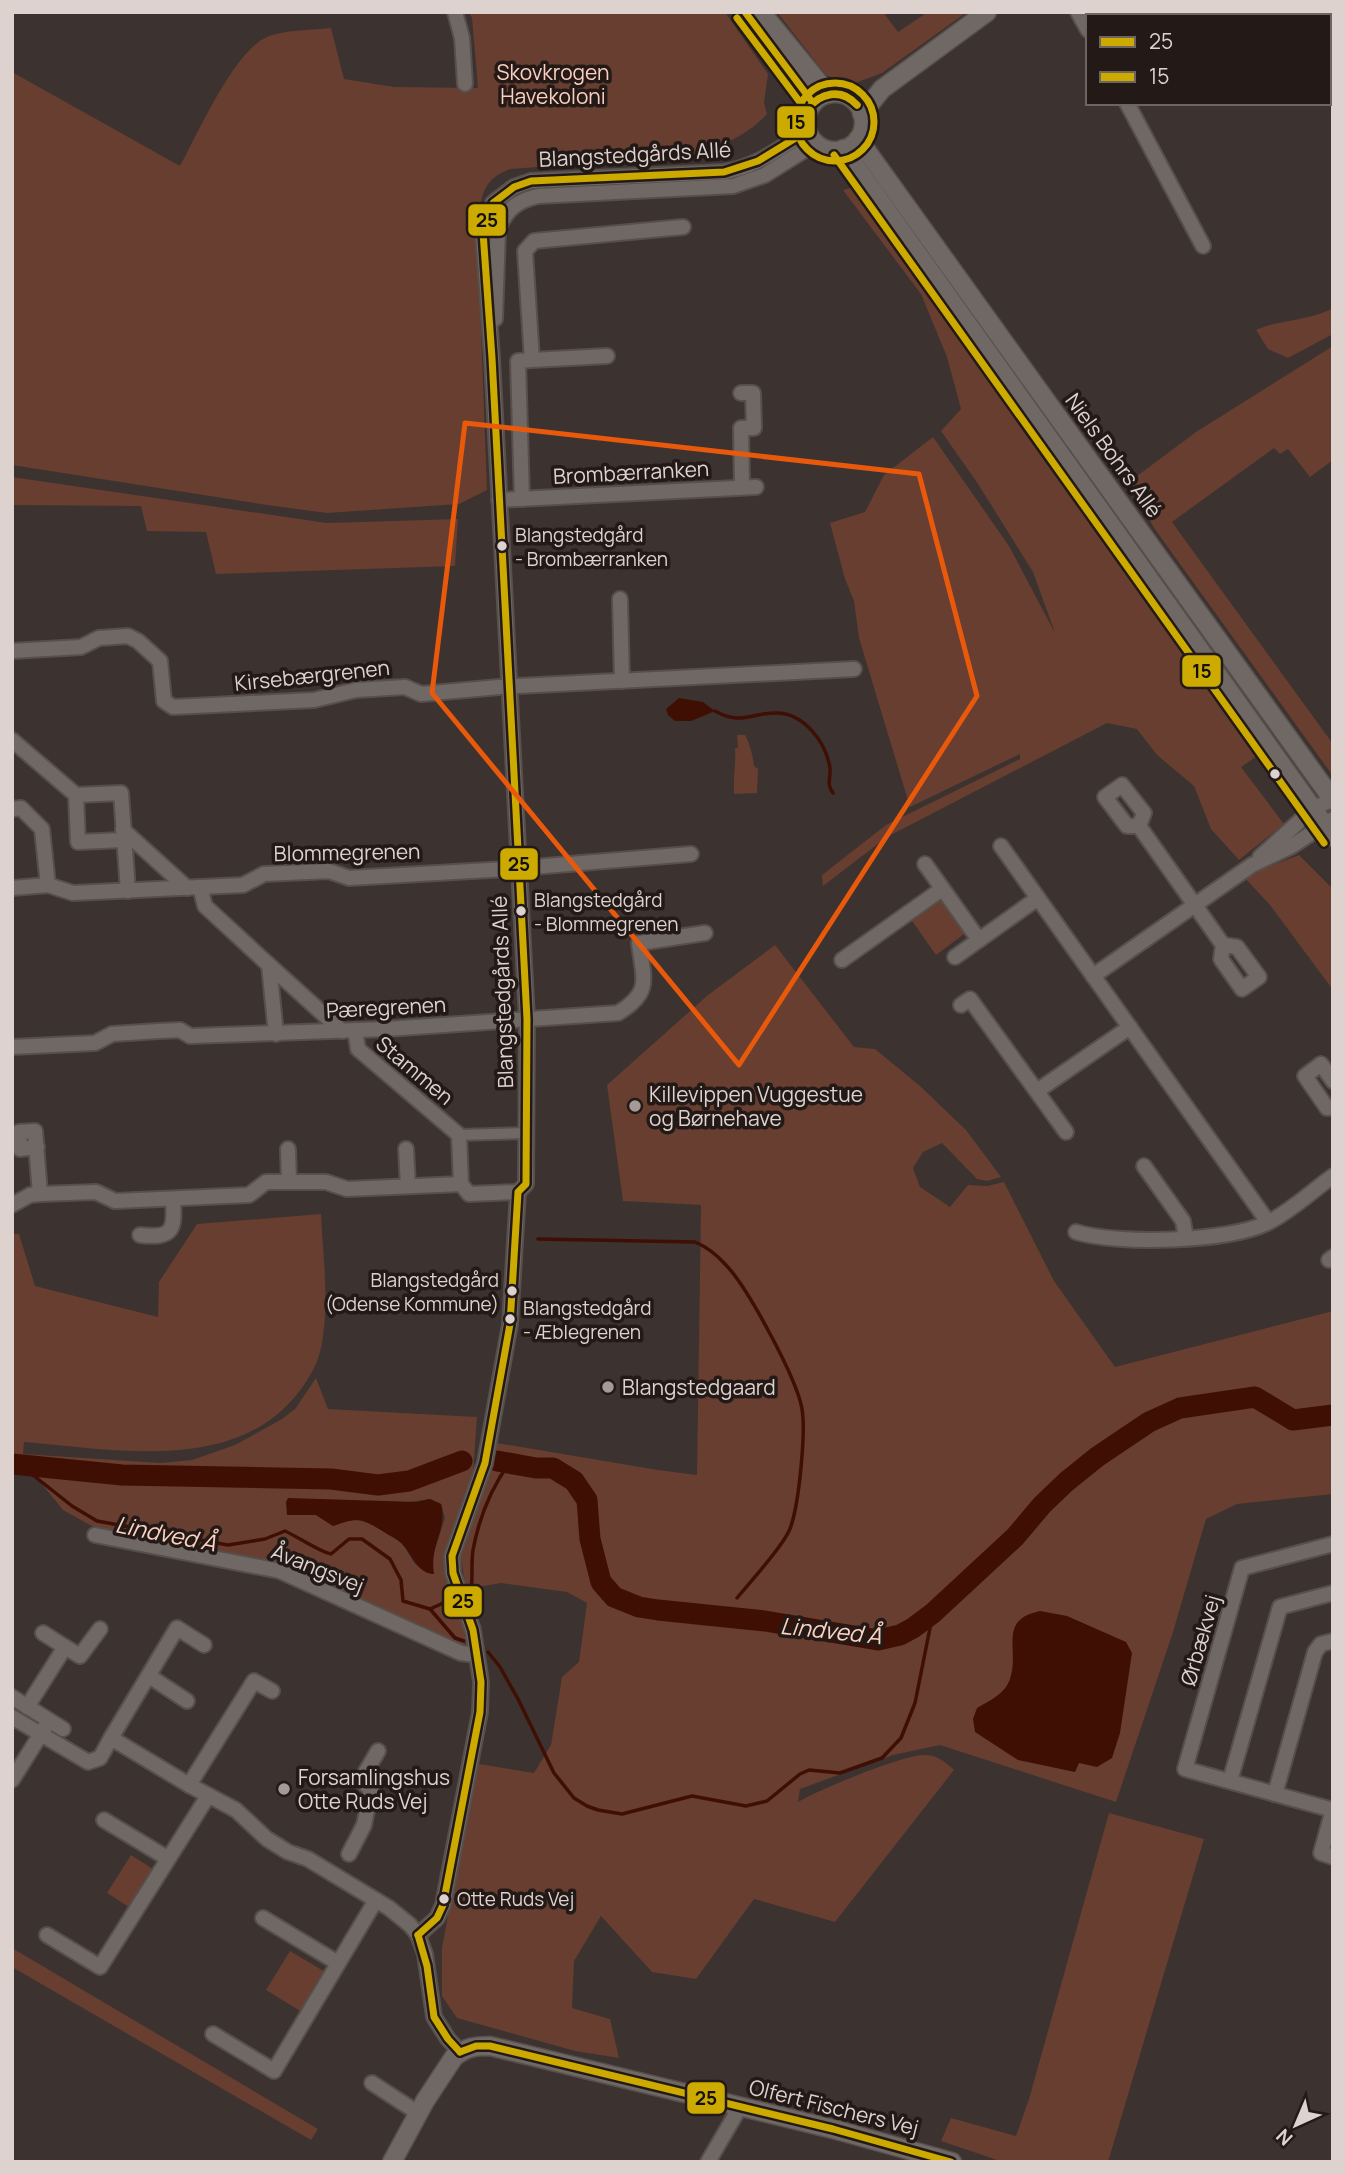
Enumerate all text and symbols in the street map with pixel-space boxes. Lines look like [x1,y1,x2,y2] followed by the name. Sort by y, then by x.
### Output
[1086,14,1331,105] legend
[1149,27,1173,55] text: 25
[497,58,609,110] park label: Skovkrogen Havekoloni
[1149,62,1169,90] text: 15
[776,105,816,139] line badge: 15
[786,109,806,135] text: 15
[538,135,732,173] street label: Blangstedgårds Allé
[467,203,507,237] line badge: 25
[476,207,498,233] text: 25
[1059,387,1169,523] street label: Niels Bohrs Allé
[552,454,710,490] street label: Brombærranken
[515,522,668,572] place label: Blangstedgård - Brombærranken
[495,539,509,553] marker: Blangstedgård - Brombærranken
[233,653,391,697] street label: Kirsebærgrenen
[1181,654,1222,688] line badge: 15
[1192,658,1212,684] text: 15
[1268,767,1282,781] unlabelled marker
[273,837,421,867] street label: Blommegrenen
[499,847,539,881] line badge: 25
[508,851,530,877] text: 25
[534,887,678,937] place label: Blangstedgård - Blommegrenen
[485,895,519,1089] street label: Blangstedgårds Allé
[514,904,528,918] marker: Blangstedgård - Blommegrenen
[325,990,447,1024] street label: Pæregrenen
[370,1029,460,1111] street label: Stammen
[649,1080,863,1132] place label: Killevippen Vuggestue og Børnehave
[627,1098,643,1114] marker: Killevippen Vuggestue og Børnehave
[325,1267,499,1317] place label: Blangstedgård (Odense Kommune)
[505,1284,519,1298] marker: Blangstedgård (Odense Kommune)
[523,1295,651,1345] place label: Blangstedgård - Æblegrenen
[503,1312,517,1326] marker: Blangstedgård - Æblegrenen
[622,1373,776,1401] place label: Blangstedgaard
[600,1379,616,1395] marker: Blangstedgaard
[113,1508,220,1559] water label: Lindved Å
[268,1537,368,1599] street label: Åvangsvej
[443,1585,483,1618] line badge: 25
[452,1588,474,1614] text: 25
[1174,1591,1226,1689] street label: Ørbækvej
[779,1609,885,1651] water label: Lindved Å
[298,1763,450,1815] place label: Forsamlingshus Otte Ruds Vej
[276,1781,292,1797] marker: Forsamlingshus Otte Ruds Vej
[457,1886,574,1912] place label: Otte Ruds Vej
[437,1892,451,1906] marker: Otte Ruds Vej
[746,2072,922,2142] street label: Olfert Fischers Vej
[686,2081,726,2115] line badge: 25
[695,2085,717,2111] text: 25
[1261,2090,1331,2160] north arrow
[1270,2123,1298,2151] text: N

